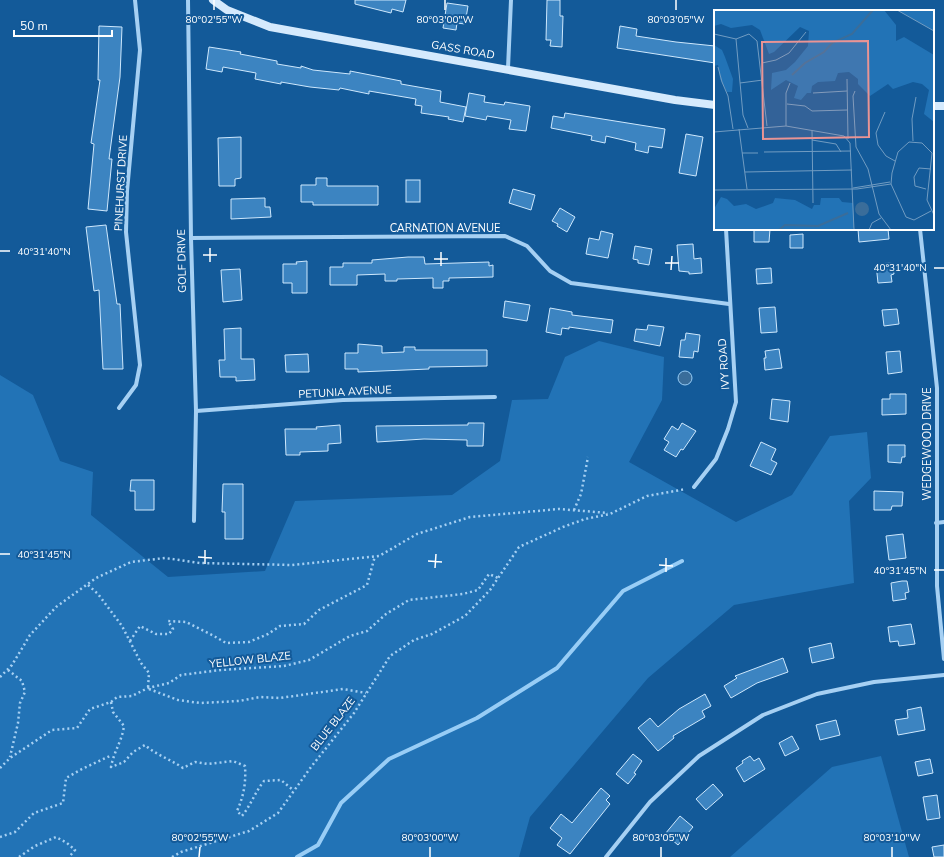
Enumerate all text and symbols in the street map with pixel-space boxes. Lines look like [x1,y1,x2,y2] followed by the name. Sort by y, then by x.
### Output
[714,10,934,230] inset map
[14,12,112,38] scale bar
[186,13,242,27] text: 80°02'55"W
[417,13,473,27] text: 80°03'00"W
[648,13,704,27] text: 80°03'05"W
[20,18,48,34] text: 50 m
[430,37,496,63] street label: GASS ROAD
[111,134,131,232] street label: PINEHURST DRIVE
[390,221,500,236] street label: CARNATION AVENUE
[174,229,190,293] street label: GOLF DRIVE
[17,245,71,259] text: 40°31'40"N
[873,261,927,275] text: 40°31'40"N
[715,338,733,390] street label: IVY ROAD
[298,382,392,402] street label: PETUNIA AVENUE
[920,387,935,501] street label: WEDGEWOOD DRIVE
[17,548,71,562] text: 40°31'45"N
[873,564,927,578] text: 40°31'45"N
[208,648,292,672] street label: YELLOW BLAZE
[307,694,359,754] street label: BLUE BLAZE
[172,831,228,845] text: 80°02'55"W
[402,831,458,845] text: 80°03'00"W
[633,831,689,845] text: 80°03'05"W
[864,831,920,845] text: 80°03'10"W

